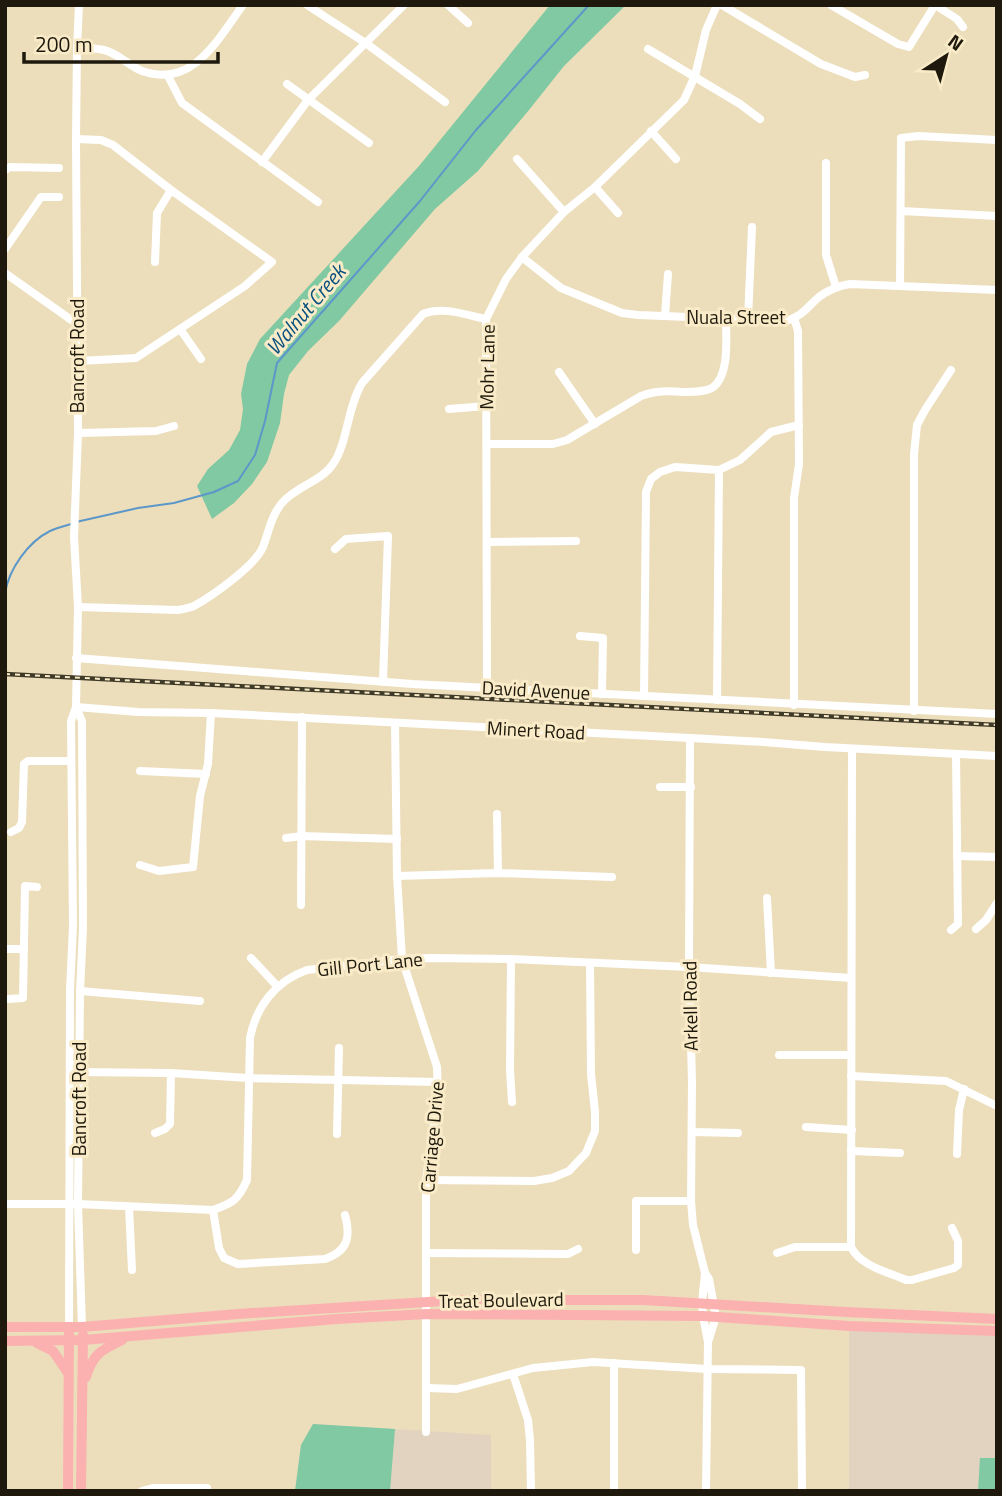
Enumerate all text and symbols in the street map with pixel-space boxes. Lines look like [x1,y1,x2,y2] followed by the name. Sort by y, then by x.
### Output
[24,21,219,65] scale bar
[911,21,981,91] north arrow
[942,26,970,57] text: N
[35,28,92,60] text: 200 m
[258,255,355,362] water label: Walnut Creek
[62,299,91,413] street label: Bancroft Road
[686,302,786,331] street label: Nuala Street
[471,324,502,410] street label: Mohr Lane
[481,672,591,707] street label: David Avenue
[486,712,586,747] street label: Minert Road
[316,944,424,983] street label: Gill Port Lane
[674,961,705,1051] street label: Arkell Road
[64,1042,93,1156] street label: Bancroft Road
[412,1080,451,1194] street label: Carriage Drive
[438,1284,564,1315] street label: Treat Boulevard

